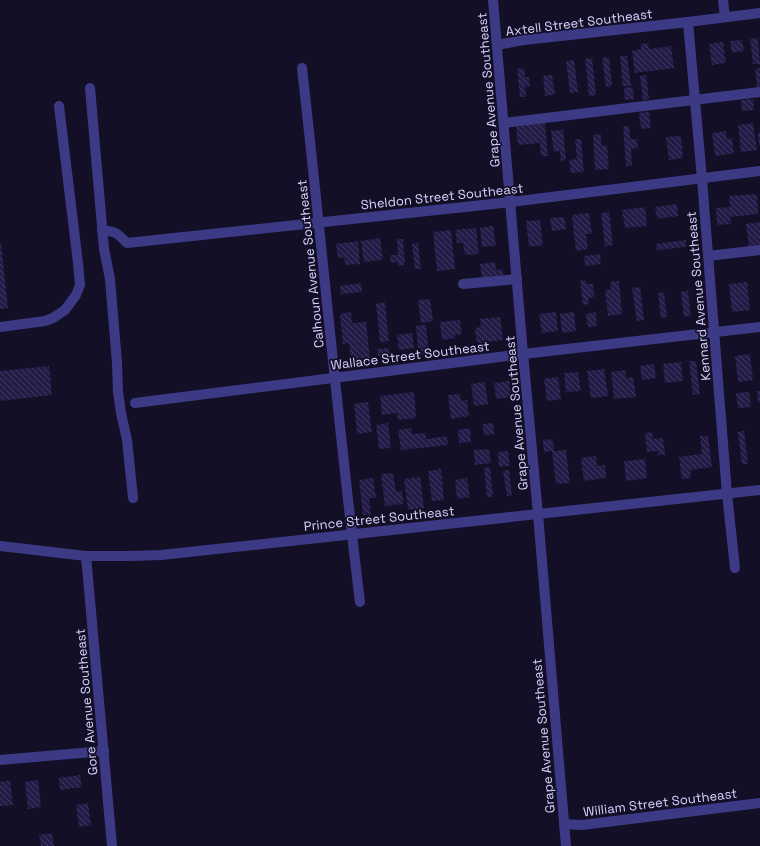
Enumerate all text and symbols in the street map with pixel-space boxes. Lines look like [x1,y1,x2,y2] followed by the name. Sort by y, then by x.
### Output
[505,5,653,40] street label: Axtell Street Southeast
[473,12,504,168] street label: Grape Avenue Southeast
[293,179,328,349] street label: Calhoun Avenue Southeast
[360,180,524,213] street label: Sheldon Street Southeast
[683,211,714,381] street label: Kennard Avenue Southeast
[501,335,532,491] street label: Grape Avenue Southeast
[330,337,490,374] street label: Wallace Street Southeast
[303,502,455,535] street label: Prince Street Southeast
[72,628,101,776] street label: Gore Avenue Southeast
[528,658,559,814] street label: Grape Avenue Southeast
[582,785,738,820] street label: William Street Southeast

